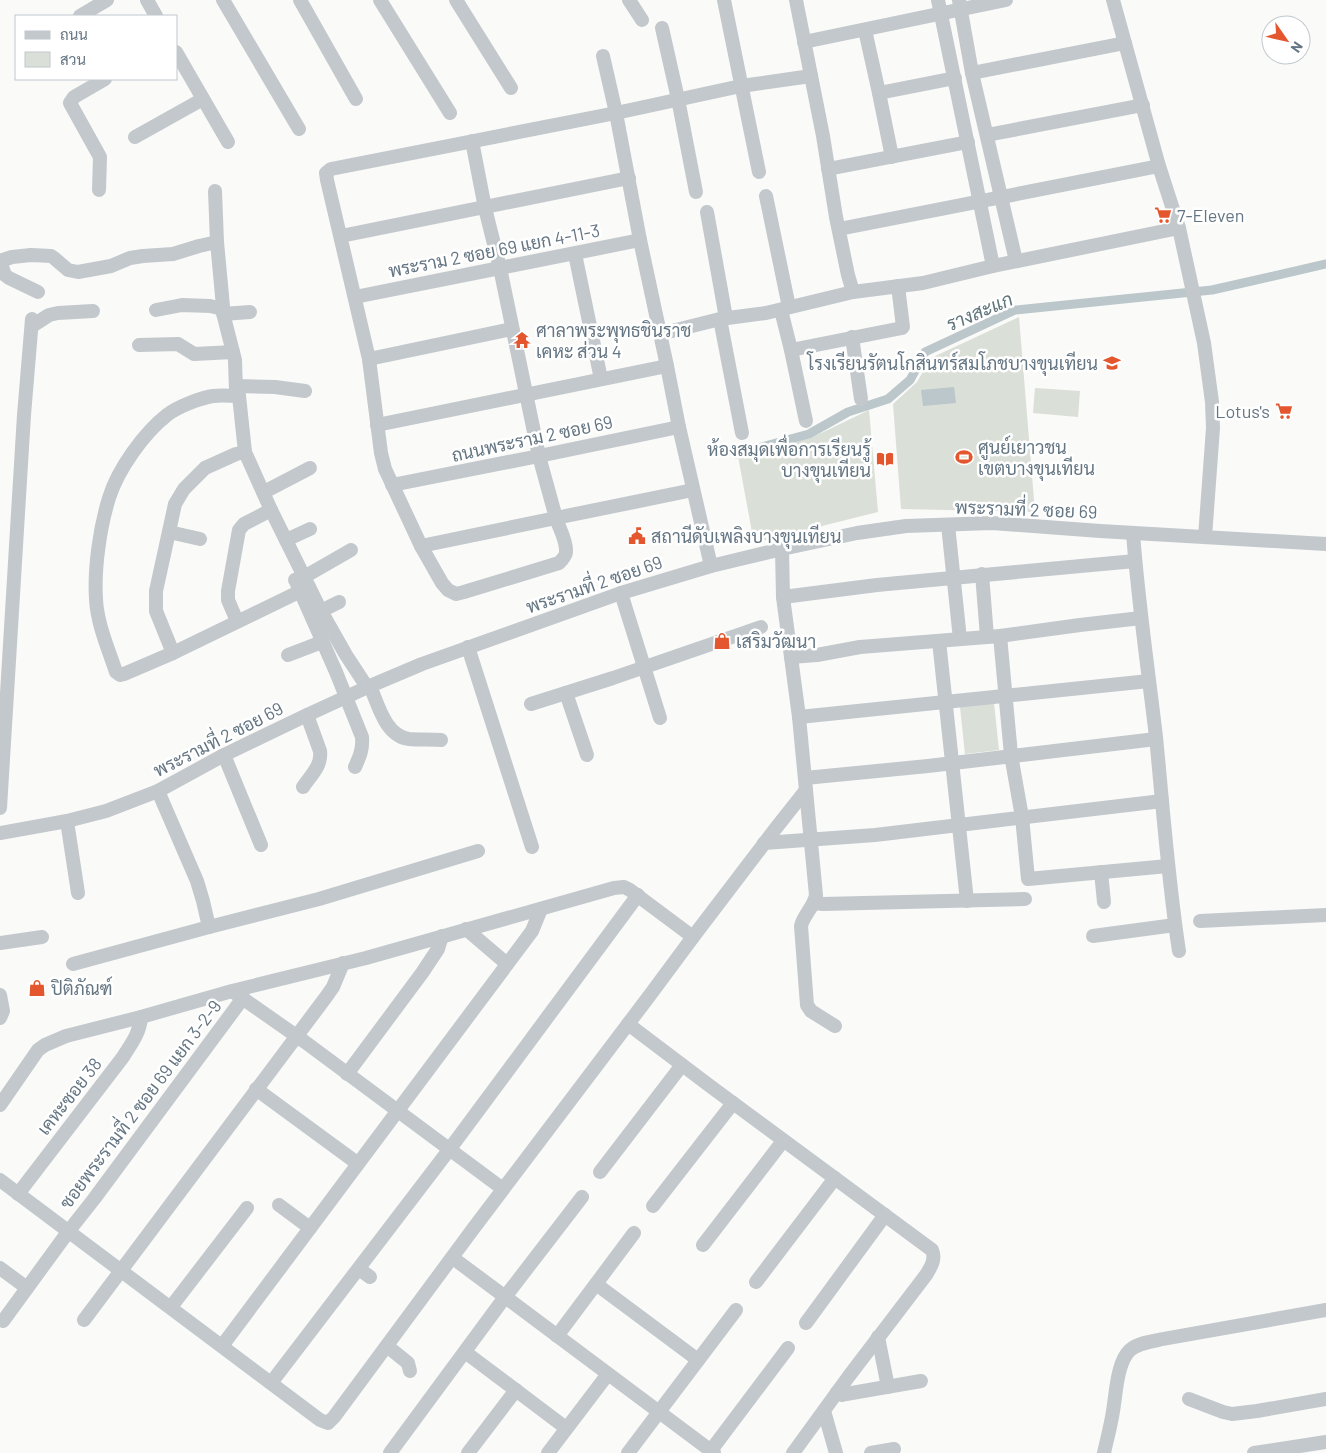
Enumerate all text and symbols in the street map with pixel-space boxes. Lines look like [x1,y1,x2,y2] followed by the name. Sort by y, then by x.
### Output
[15,15,178,80] legend
[1261,15,1311,65] north arrow
[60,25,88,43] text: ถนน
[1288,39,1307,56] text: N
[60,50,86,68] text: สวน
[1177,204,1245,226] place label: 7-Eleven
[1153,205,1173,225] supermarket icon: 7-Eleven
[386,219,602,281] street label: พระราม 2 ซอย 69 แยก 4-11-3
[942,287,1016,335] water label: รางสะแก
[536,319,691,362] place label: ศาลาพระพุทธชินราช เคหะ ส่วน 4
[512,330,532,350] temple icon: ศาลาพระพุทธชินราช เคหะ ส่วน 4
[806,351,1098,376] place label: โรงเรียนรัตนโกสินทร์สมโภชบางขุนเทียน
[1102,353,1122,373] school or university icon: โรงเรียนรัตนโกสินทร์สมโภชบางขุนเทียน
[1215,400,1270,422] place label: Lotus's
[1274,401,1294,421] supermarket icon: Lotus's
[449,410,615,466] street label: ถนนพระราม 2 ซอย 69
[707,434,872,483] place label: ห้องสมุดเพื่อการเรียนรู้ บางขุนเทียน
[978,435,1095,481] place label: ศูนย์เยาวชน เขตบางขุนเทียน
[954,447,974,467] sports icon: ศูนย์เยาวชน เขตบางขุนเทียน
[875,449,895,469] library icon: ห้องสมุดเพื่อการเรียนรู้ บางขุนเทียน
[954,492,1098,522] street label: พระรามที่ 2 ซอย 69
[651,524,841,549] place label: สถานีดับเพลิงบางขุนเทียน
[627,526,647,546] public building icon: สถานีดับเพลิงบางขุนเทียน
[522,547,665,618] street label: พระรามที่ 2 ซอย 69
[736,630,816,652] place label: เสริมวัฒนา
[712,631,732,651] shop icon: เสริมวัฒนา
[148,693,287,781] street label: พระรามที่ 2 ซอย 69
[51,976,113,999] place label: ปิติภัณฑ์
[27,978,47,998] shop icon: ปิติภัณฑ์
[51,993,226,1213] street label: ซอยพระรามที่ 2 ซอย 69 แยก 3-2-9
[32,1053,106,1139] street label: เคหะซอย 38

